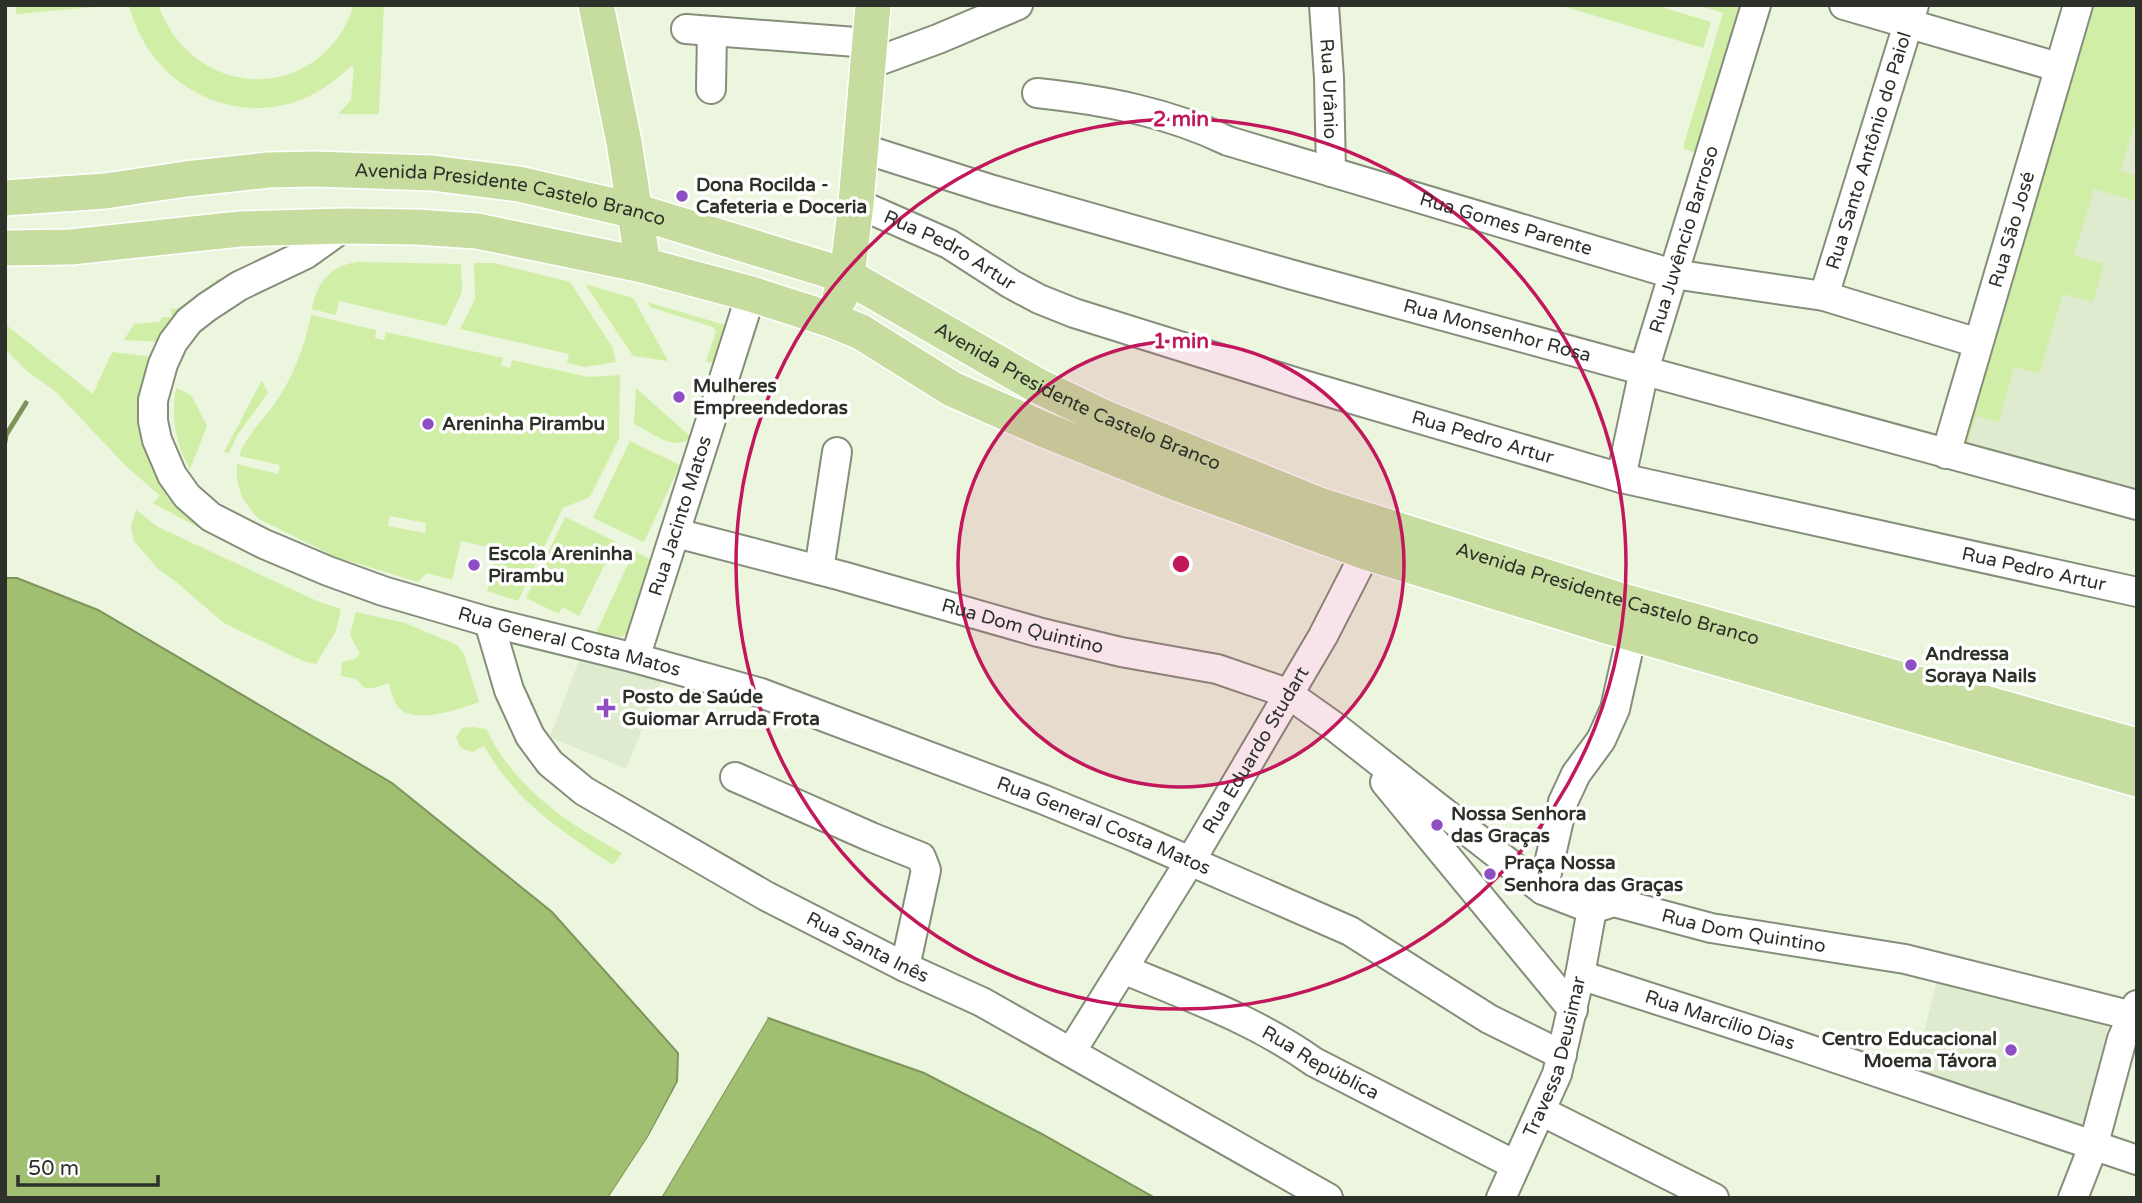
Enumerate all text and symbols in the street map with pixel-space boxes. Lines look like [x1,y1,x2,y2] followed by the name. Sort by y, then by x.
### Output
[1822,29,1916,272] street label: Rua Santo Antônio do Paiol
[1315,38,1341,139] street label: Rua Urânio
[1153,107,1209,132] text: 2 min
[1645,143,1723,336] street label: Rua Juvêncio Barroso
[354,159,668,231] street label: Avenida Presidente Castelo Branco
[1985,169,2039,290] street label: Rua São José
[696,174,867,218] place label: Dona Rocilda - Cafeteria e Doceria
[674,188,690,204] marker: Dona Rocilda - Cafeteria e Doceria
[1417,188,1595,260] street label: Rua Gomes Parente
[880,206,1020,295] street label: Rua Pedro Artur
[1401,295,1594,367] street label: Rua Monsenhor Rosa
[931,318,1224,475] street label: Avenida Presidente Castelo Branco
[1153,329,1209,354] text: 1 min
[693,375,848,420] place label: Mulheres Empreendedoras
[671,389,687,405] marker: Mulheres Empreendedoras
[1409,406,1557,469] street label: Rua Pedro Artur
[442,413,605,435] place label: Areninha Pirambu
[420,416,436,432] marker: Areninha Pirambu
[644,433,716,599] street label: Rua Jacinto Matos
[1453,538,1762,650] street label: Avenida Presidente Castelo Branco
[488,543,633,587] place label: Escola Areninha Pirambu
[1960,543,2109,596] street label: Rua Pedro Artur
[1169,552,1193,576] centre of rings
[466,557,482,573] marker: Escola Areninha Pirambu
[939,594,1106,658] street label: Rua Dom Quintino
[455,603,683,681] street label: Rua General Costa Matos
[1925,643,2036,688] place label: Andressa Soraya Nails
[1903,657,1919,673] marker: Andressa Soraya Nails
[1198,663,1313,837] street label: Rua Eduardo Studart
[622,686,820,730] place label: Posto de Saúde Guiomar Arruda Frota
[596,698,616,718] marker: Posto de Saúde Guiomar Arruda Frota
[994,772,1214,880] street label: Rua General Costa Matos
[1451,803,1587,848] place label: Nossa Senhora das Graças
[1429,817,1445,833] marker: Nossa Senhora das Graças
[1504,852,1683,897] place label: Praça Nossa Senhora das Graças
[1482,866,1498,882] marker: Praça Nossa Senhora das Graças
[1659,904,1827,957] street label: Rua Dom Quintino
[803,907,932,987] street label: Rua Santa Inês
[1519,973,1591,1141] street label: Travessa Deusimar
[1642,986,1798,1055] street label: Rua Marcílio Dias
[1258,1021,1383,1104] street label: Rua República
[1822,1028,1997,1072] place label: Centro Educacional Moema Távora
[2003,1042,2019,1058] marker: Centro Educacional Moema Távora
[18,1144,158,1188] scale bar
[28,1156,79,1181] text: 50 m

